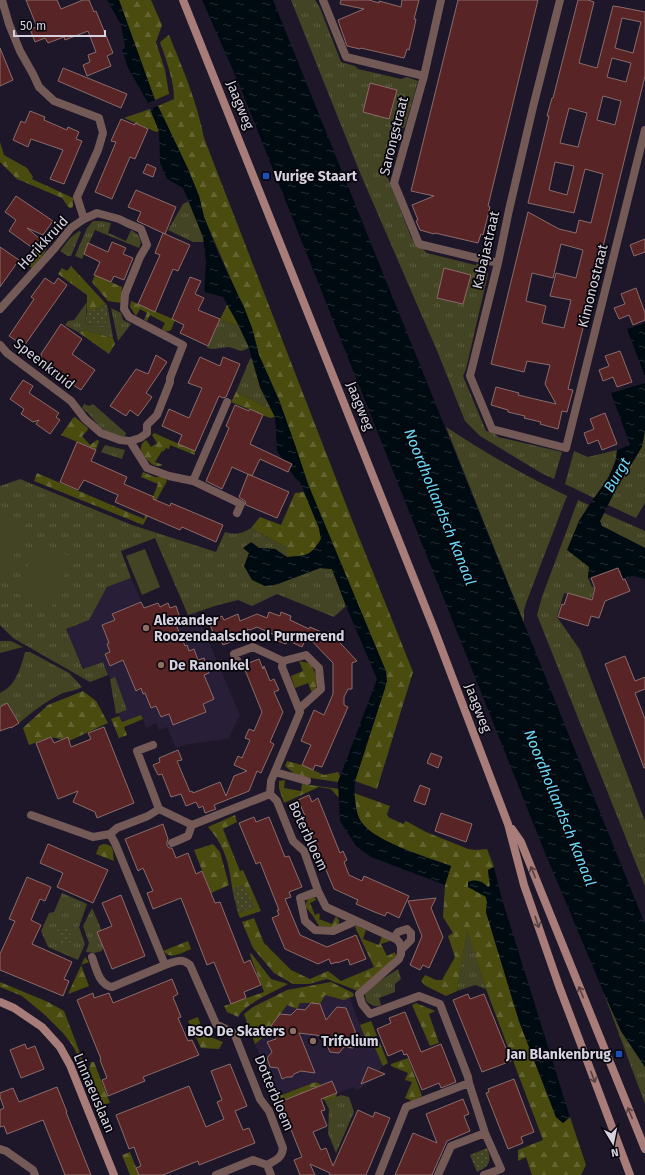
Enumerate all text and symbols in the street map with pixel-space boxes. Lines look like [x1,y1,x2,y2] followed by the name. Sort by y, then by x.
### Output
[14,12,105,38] scale bar
[20,19,46,33] text: 50 m
[222,78,258,133] street label: Jaagweg
[376,94,412,177] street label: Sarongstraat
[273,168,358,185] place label: Vurige Staart
[261,171,271,181] marker: Vurige Staart
[469,208,503,291] street label: Kabajastraat
[14,213,72,273] street label: Herikkruid
[574,242,612,330] street label: Kimonostraat
[10,335,78,393] street label: Speenkruid
[342,379,378,434] street label: Jaagweg
[400,426,480,588] water label: Noordhollandsch Kanaal
[600,454,634,496] water label: Burgt
[153,612,344,645] place label: Alexander Roozendaalschool Purmerend
[141,623,151,633] marker: Alexander Roozendaalschool Purmerend
[169,657,250,674] place label: De Ranonkel
[156,660,166,670] marker: De Ranonkel
[461,681,495,736] street label: Jaagweg
[520,727,600,889] water label: Noordhollandsch Kanaal
[285,799,331,873] street label: Boterbloem
[528,866,536,878] one-way arrow
[533,915,541,927] one-way arrow
[577,987,585,999] one-way arrow
[187,1023,285,1040] place label: BSO De Skaters
[288,1026,298,1036] marker: BSO De Skaters
[321,1033,379,1050] place label: Trifolium
[308,1036,318,1046] marker: Trifolium
[505,1046,611,1063] place label: Jan Blankenbrug
[614,1049,624,1059] marker: Jan Blankenbrug
[70,1051,118,1135] street label: Linnaeuslaan
[250,1053,298,1133] street label: Dotterbloem
[589,1071,597,1083] one-way arrow
[626,1107,634,1119] one-way arrow
[593,1123,633,1163] north arrow
[610,1145,619,1159] text: N

